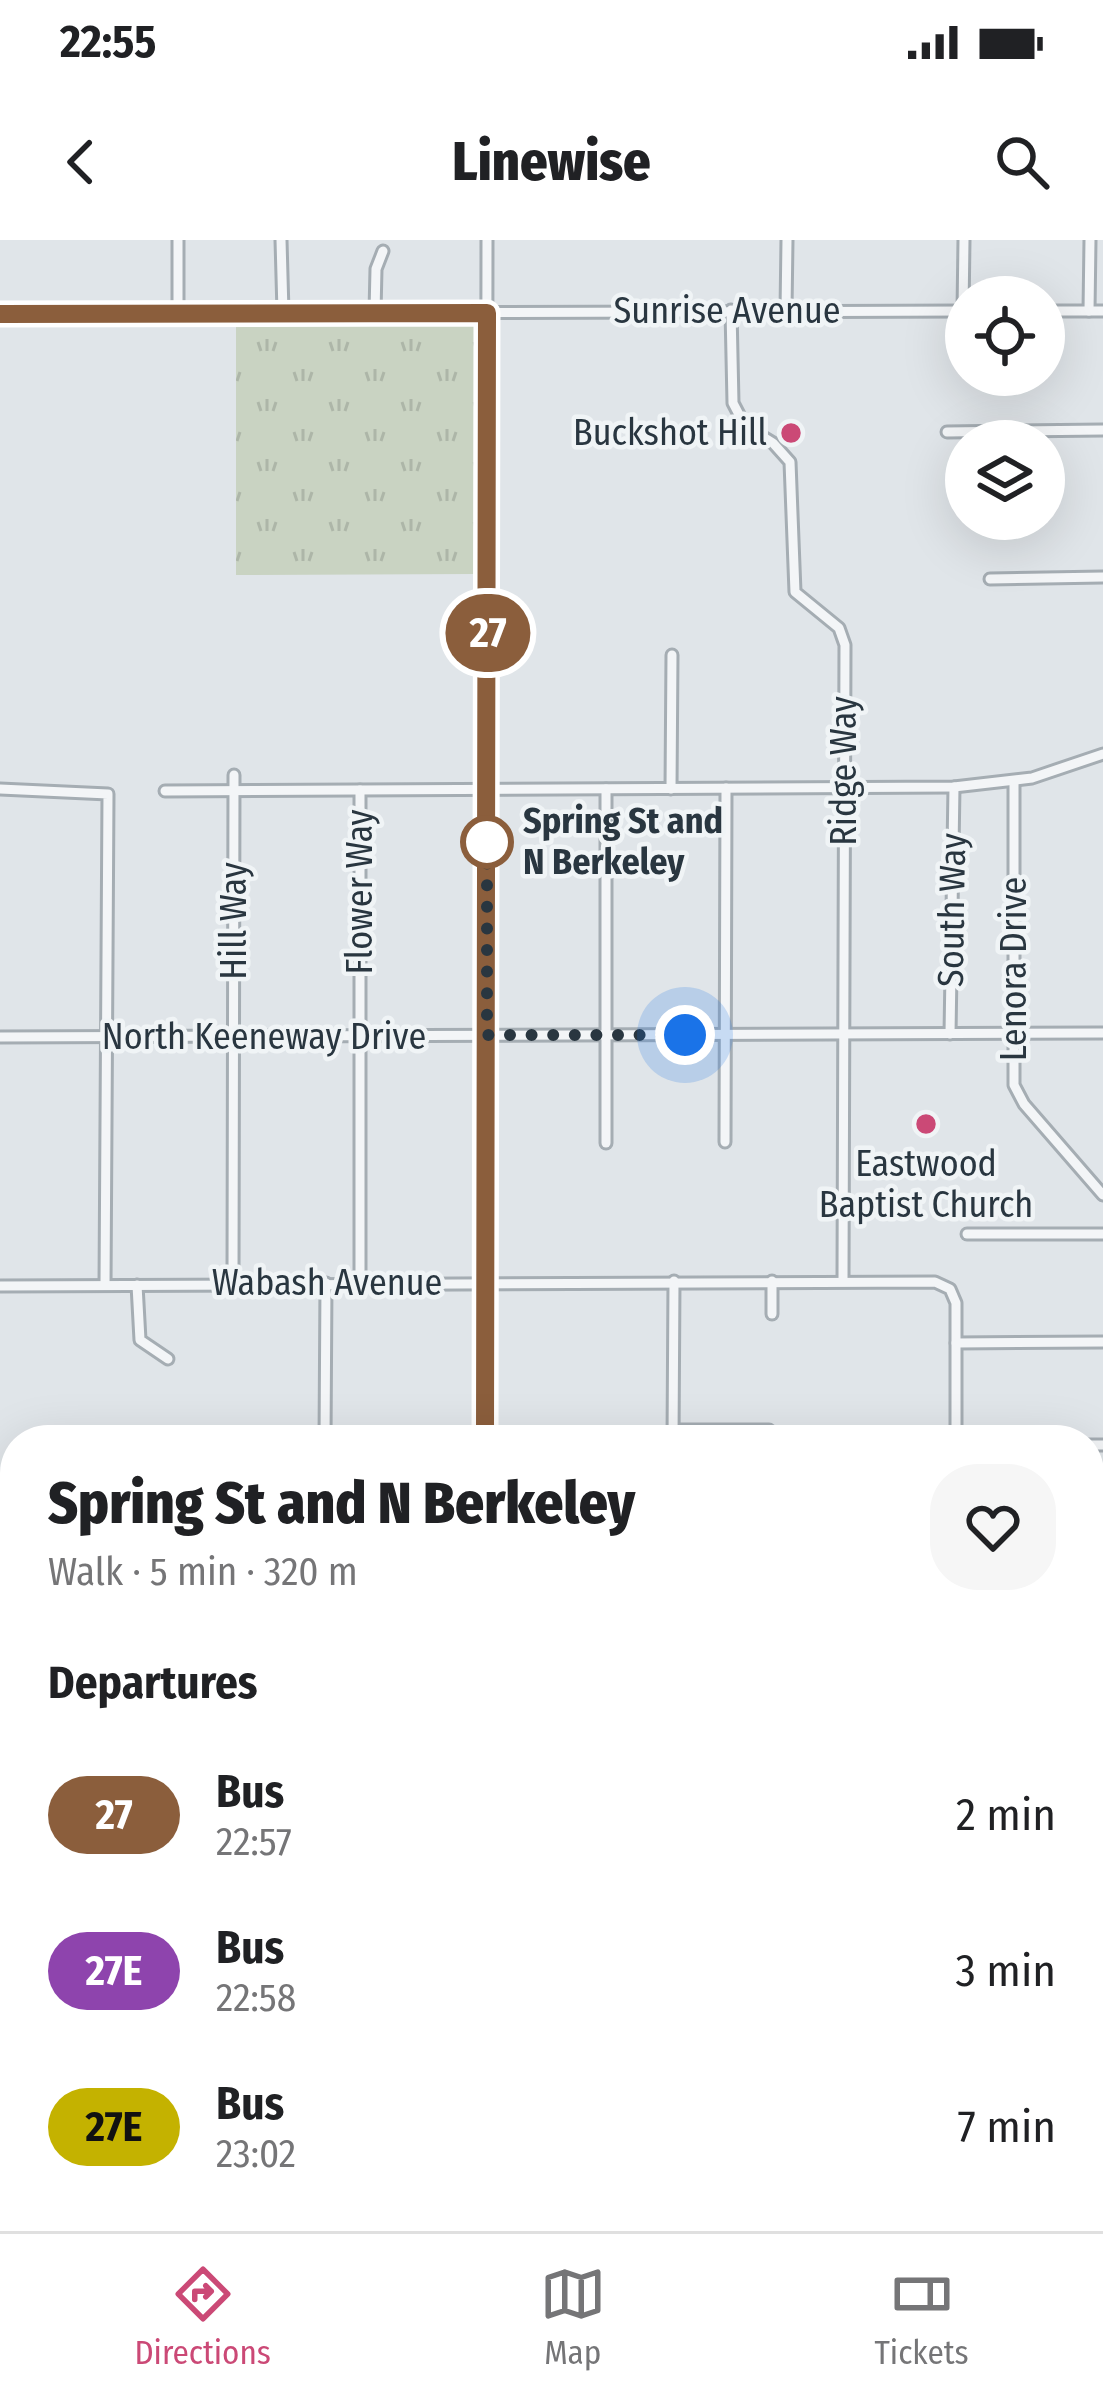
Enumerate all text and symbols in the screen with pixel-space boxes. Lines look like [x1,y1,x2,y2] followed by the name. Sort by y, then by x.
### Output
[60,15,156,69] text: 22:55
[48,129,114,195] icon: back
[989,129,1055,195] icon: search
[452,130,651,194] text: Linewise
[945,276,1065,540] map controls
[945,276,1065,396] button: locate
[613,289,841,333] street label: Sunrise Avenue
[573,411,767,455] place label: Buckshot Hill
[778,420,804,446] marker: Buckshot Hill
[945,420,1065,540] button: layers
[434,594,542,672] line badge: 27
[469,608,507,658] text: 27
[822,696,866,846] street label: Ridge Way
[523,799,723,884] place label: Spring St and N Berkeley
[338,809,382,975] street label: Flower Way
[462,817,512,867] marker: Spring St and N Berkeley
[929,833,975,987] street label: South Way
[212,862,256,980] street label: Hill Way
[992,877,1036,1061] street label: Lenora Drive
[655,1005,715,1065] your location
[102,1015,426,1059] street label: North Keeneway Drive
[913,1111,939,1137] marker: Eastwood Baptist Church
[819,1142,1033,1227] place label: Eastwood Baptist Church
[212,1261,442,1305] street label: Wabash Avenue
[930,1464,1056,1590] button: heart
[48,1470,635,1538] text: Spring St and N Berkeley
[48,1549,358,1595] text: Walk · 5 min · 320 m
[48,1656,257,1710] text: Departures
[216,1765,284,1819] text: Bus
[956,1788,1056,1842] text: 2 min
[95,1790,133,1840] text: 27
[216,1819,292,1865] text: 22:57
[216,1921,284,1975] text: Bus
[955,1944,1056,1998] text: 3 min
[85,1946,143,1996] text: 27E
[216,1975,296,2021] text: 22:58
[216,2077,284,2131] text: Bus
[958,2100,1056,2154] text: 7 min
[85,2102,143,2152] text: 27E
[216,2131,296,2177] text: 23:02
[134,2261,271,2373] tab: Directions
[540,2261,606,2373] tab: Map
[875,2261,969,2373] tab: Tickets

